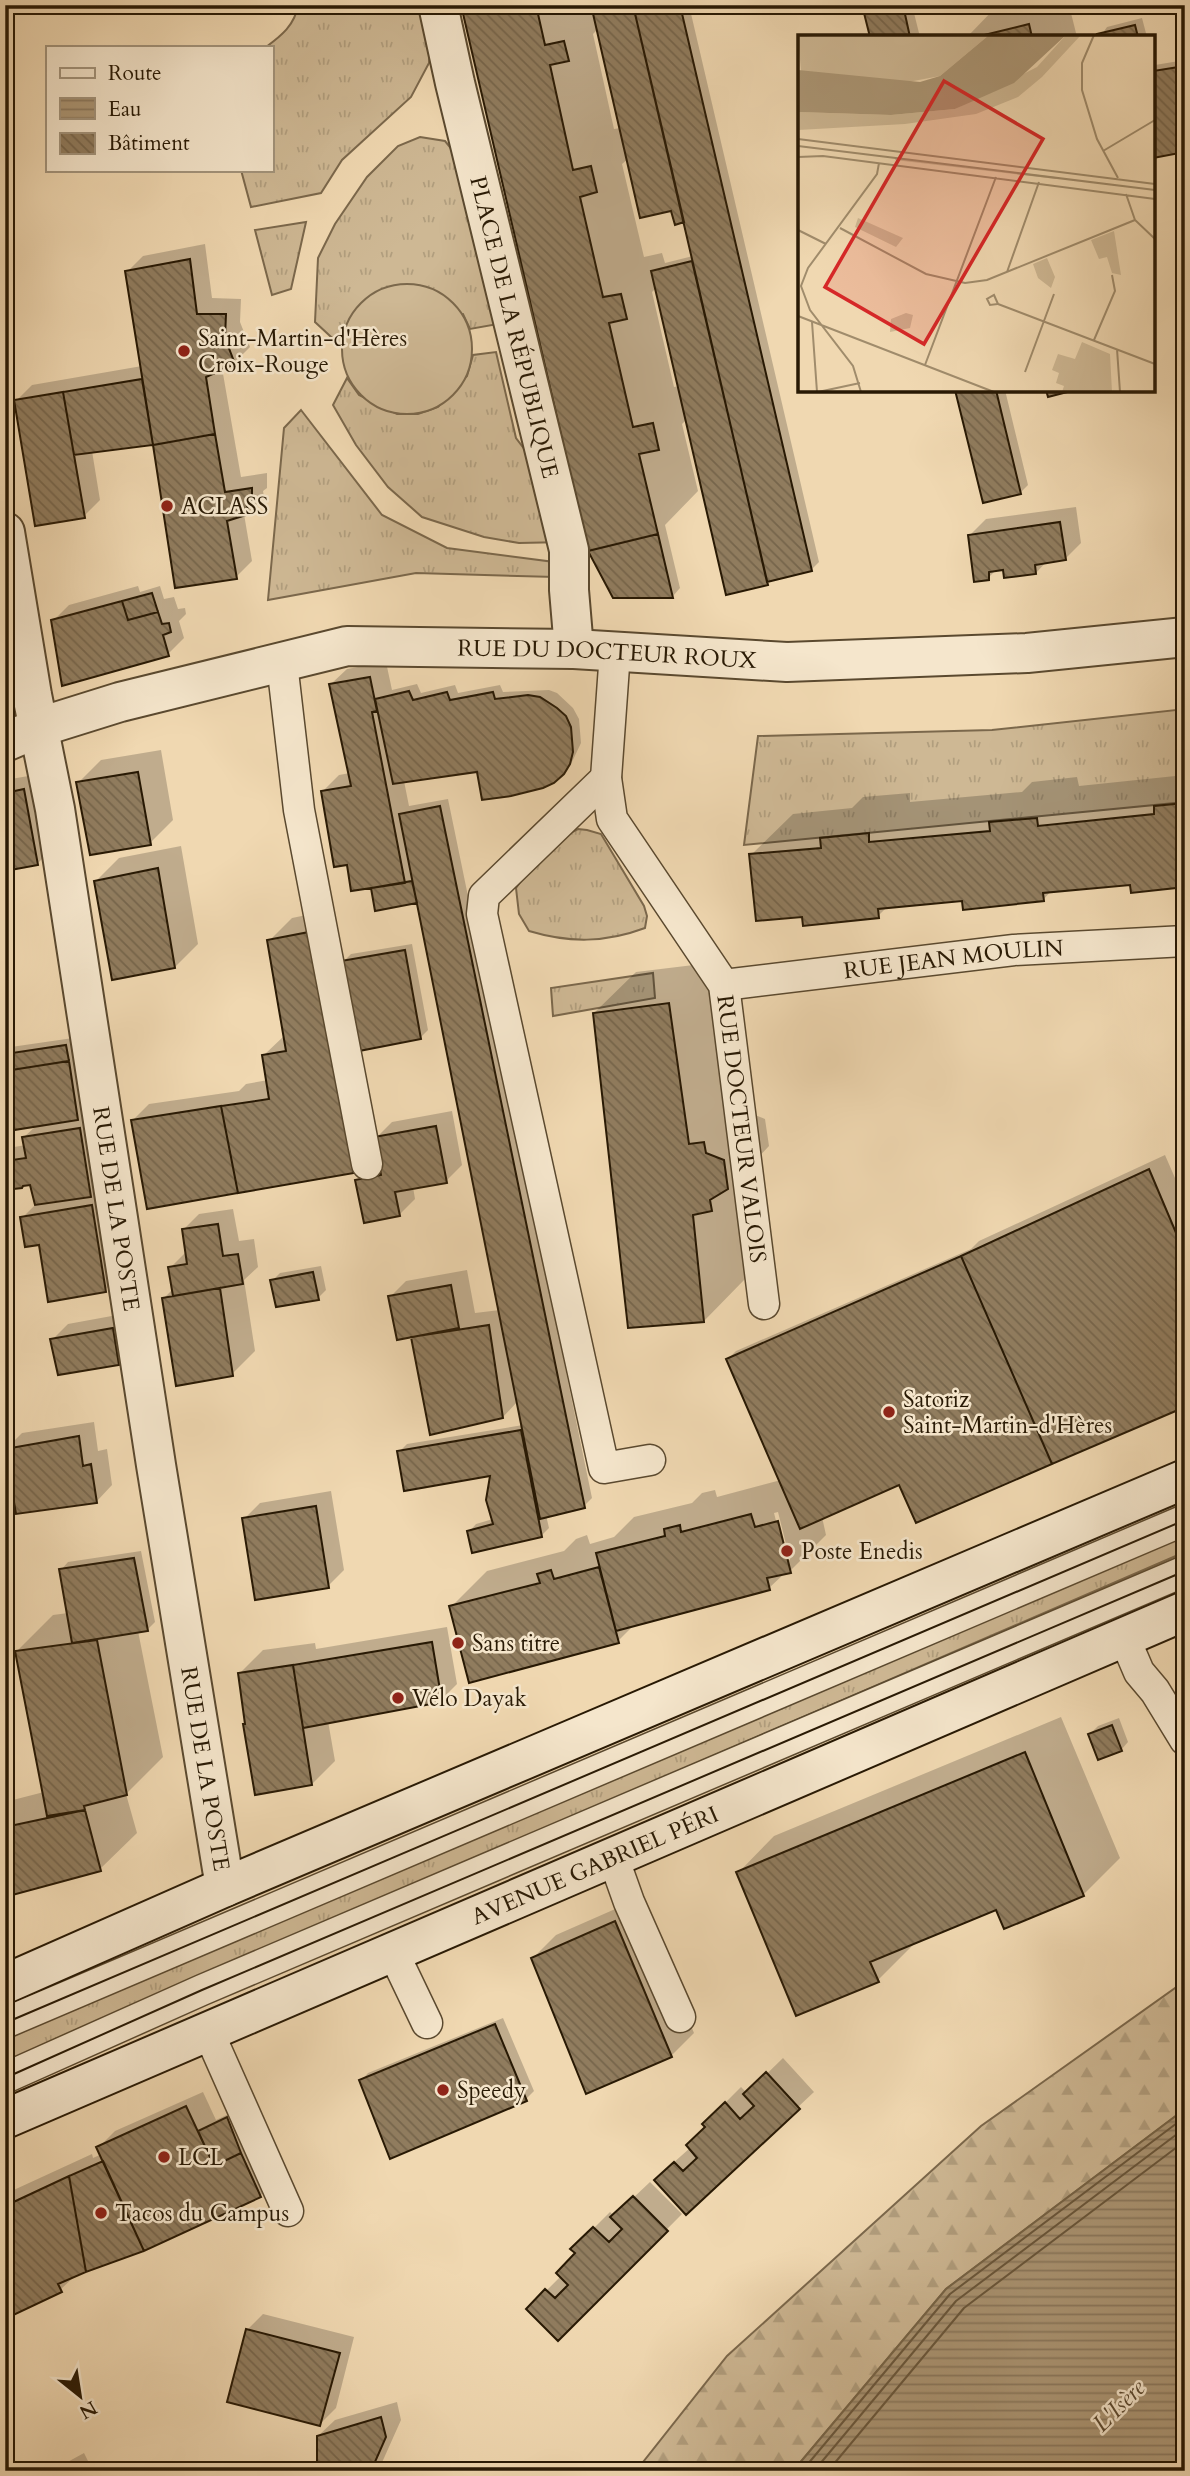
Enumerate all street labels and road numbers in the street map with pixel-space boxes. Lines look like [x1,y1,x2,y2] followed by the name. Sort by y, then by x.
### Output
[463,173,566,481] street label: PLACE DE LA RÉPUBLIQUE
[457,632,759,676] street label: RUE DU DOCTEUR ROUX
[842,932,1065,986] street label: RUE JEAN MOULIN
[710,993,774,1265] street label: RUE DOCTEUR VALOIS
[85,1104,148,1313] street label: RUE DE LA POSTE
[174,1664,238,1873] street label: RUE DE LA POSTE
[466,1798,723,1932] street label: AVENUE GABRIEL PÉRI

